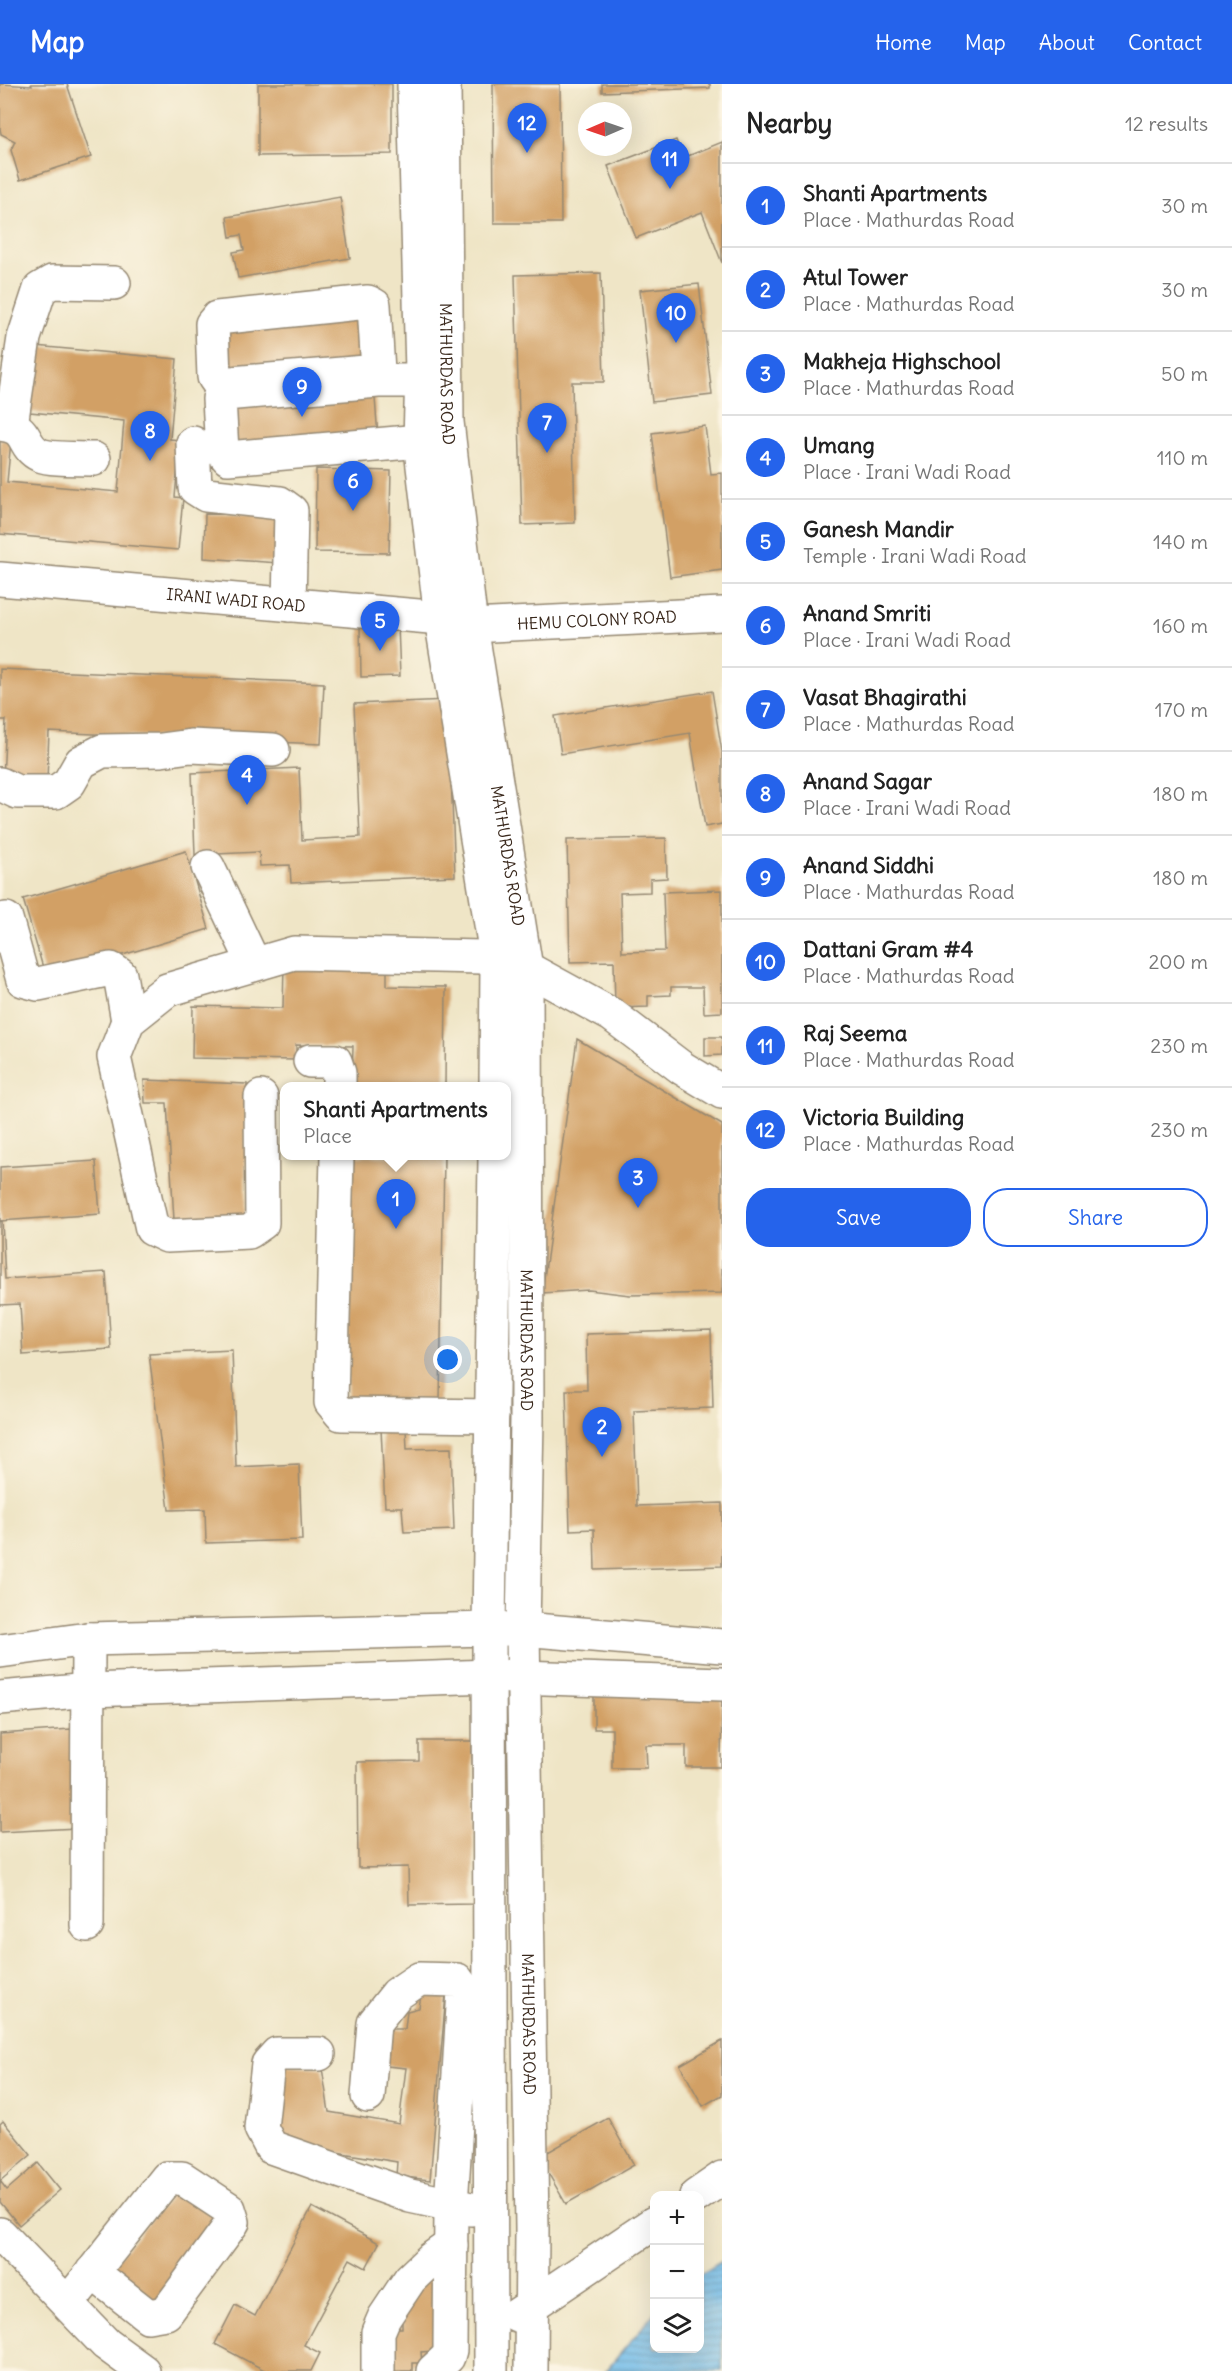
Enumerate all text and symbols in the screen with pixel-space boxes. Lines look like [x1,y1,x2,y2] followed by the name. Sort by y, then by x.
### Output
[30,24,84,60] text: Map
[875,29,932,56] text: Home
[965,29,1006,56] text: Map
[1039,29,1095,56] text: About
[1128,29,1202,56] text: Contact
[578,102,632,156] north arrow
[508,104,546,153] pin: 12
[746,107,832,140] text: Nearby
[1125,111,1208,136] text: 12 results
[650,140,690,189] pin: 11
[803,179,987,207] text: Shanti Apartments
[762,193,769,218] text: 1
[1161,193,1208,218] text: 30 m
[803,207,1015,232] text: Place · Mathurdas Road
[803,263,908,291] text: Atul Tower
[760,277,771,302] text: 2
[1161,277,1208,302] text: 30 m
[803,291,1015,316] text: Place · Mathurdas Road
[656,294,696,343] pin: 10
[436,303,460,446] street label: MATHURDAS ROAD
[803,347,1001,375] text: Makheja Highschool
[760,361,771,386] text: 3
[1161,361,1208,386] text: 50 m
[282,368,322,417] pin: 9
[803,375,1015,400] text: Place · Mathurdas Road
[528,404,566,453] pin: 7
[130,412,170,461] pin: 8
[803,431,875,459] text: Umang
[760,445,771,470] text: 4
[1157,445,1208,470] text: 110 m
[803,459,1011,484] text: Place · Irani Wadi Road
[334,462,372,511] pin: 6
[803,515,954,543] text: Ganesh Mandir
[760,529,771,554] text: 5
[1153,529,1208,554] text: 140 m
[803,543,1027,568] text: Temple · Irani Wadi Road
[166,584,307,616] street label: IRANI WADI ROAD
[803,599,931,627] text: Anand Smriti
[360,602,400,651] pin: 5
[517,606,677,634] street label: HEMU COLONY ROAD
[760,613,771,638] text: 6
[1153,613,1208,638] text: 160 m
[803,627,1011,652] text: Place · Irani Wadi Road
[803,683,967,711] text: Vasat Bhagirathi
[761,697,770,722] text: 7
[1155,697,1208,722] text: 170 m
[803,711,1015,736] text: Place · Mathurdas Road
[228,756,266,805] pin: 4
[803,767,932,795] text: Anand Sagar
[760,781,771,806] text: 8
[1153,781,1208,806] text: 180 m
[487,784,529,927] street label: MATHURDAS ROAD
[803,795,1011,820] text: Place · Irani Wadi Road
[803,851,934,879] text: Anand Siddhi
[760,865,771,890] text: 9
[1153,865,1208,890] text: 180 m
[803,879,1015,904] text: Place · Mathurdas Road
[803,935,974,963] text: Dattani Gram #4
[755,949,776,974] text: 10
[1148,949,1208,974] text: 200 m
[803,963,1015,988] text: Place · Mathurdas Road
[803,1019,907,1047] text: Raj Seema
[758,1033,773,1058] text: 11
[1150,1033,1208,1058] text: 230 m
[803,1047,1015,1072] text: Place · Mathurdas Road
[280,1082,511,1160] popup
[303,1095,488,1123] text: Shanti Apartments
[803,1103,964,1131] text: Victoria Building
[756,1117,775,1142] text: 12
[1150,1117,1208,1142] text: 230 m
[303,1123,352,1148] text: Place
[803,1131,1015,1156] text: Place · Mathurdas Road
[618,1158,658,1208] pin: 3
[376,1180,416,1229] pin: 1
[746,1188,971,1247] button: Save
[983,1188,1208,1247] button: Share
[517,1269,537,1411] street label: MATHURDAS ROAD
[433,1345,462,1374] your location
[582,1408,622,1457] pin: 2
[518,1953,540,2095] street label: MATHURDAS ROAD
[650,2191,704,2353] map controls
[650,2191,704,2245] button: +
[650,2245,704,2299] button: −
[650,2299,704,2353] button: layers

